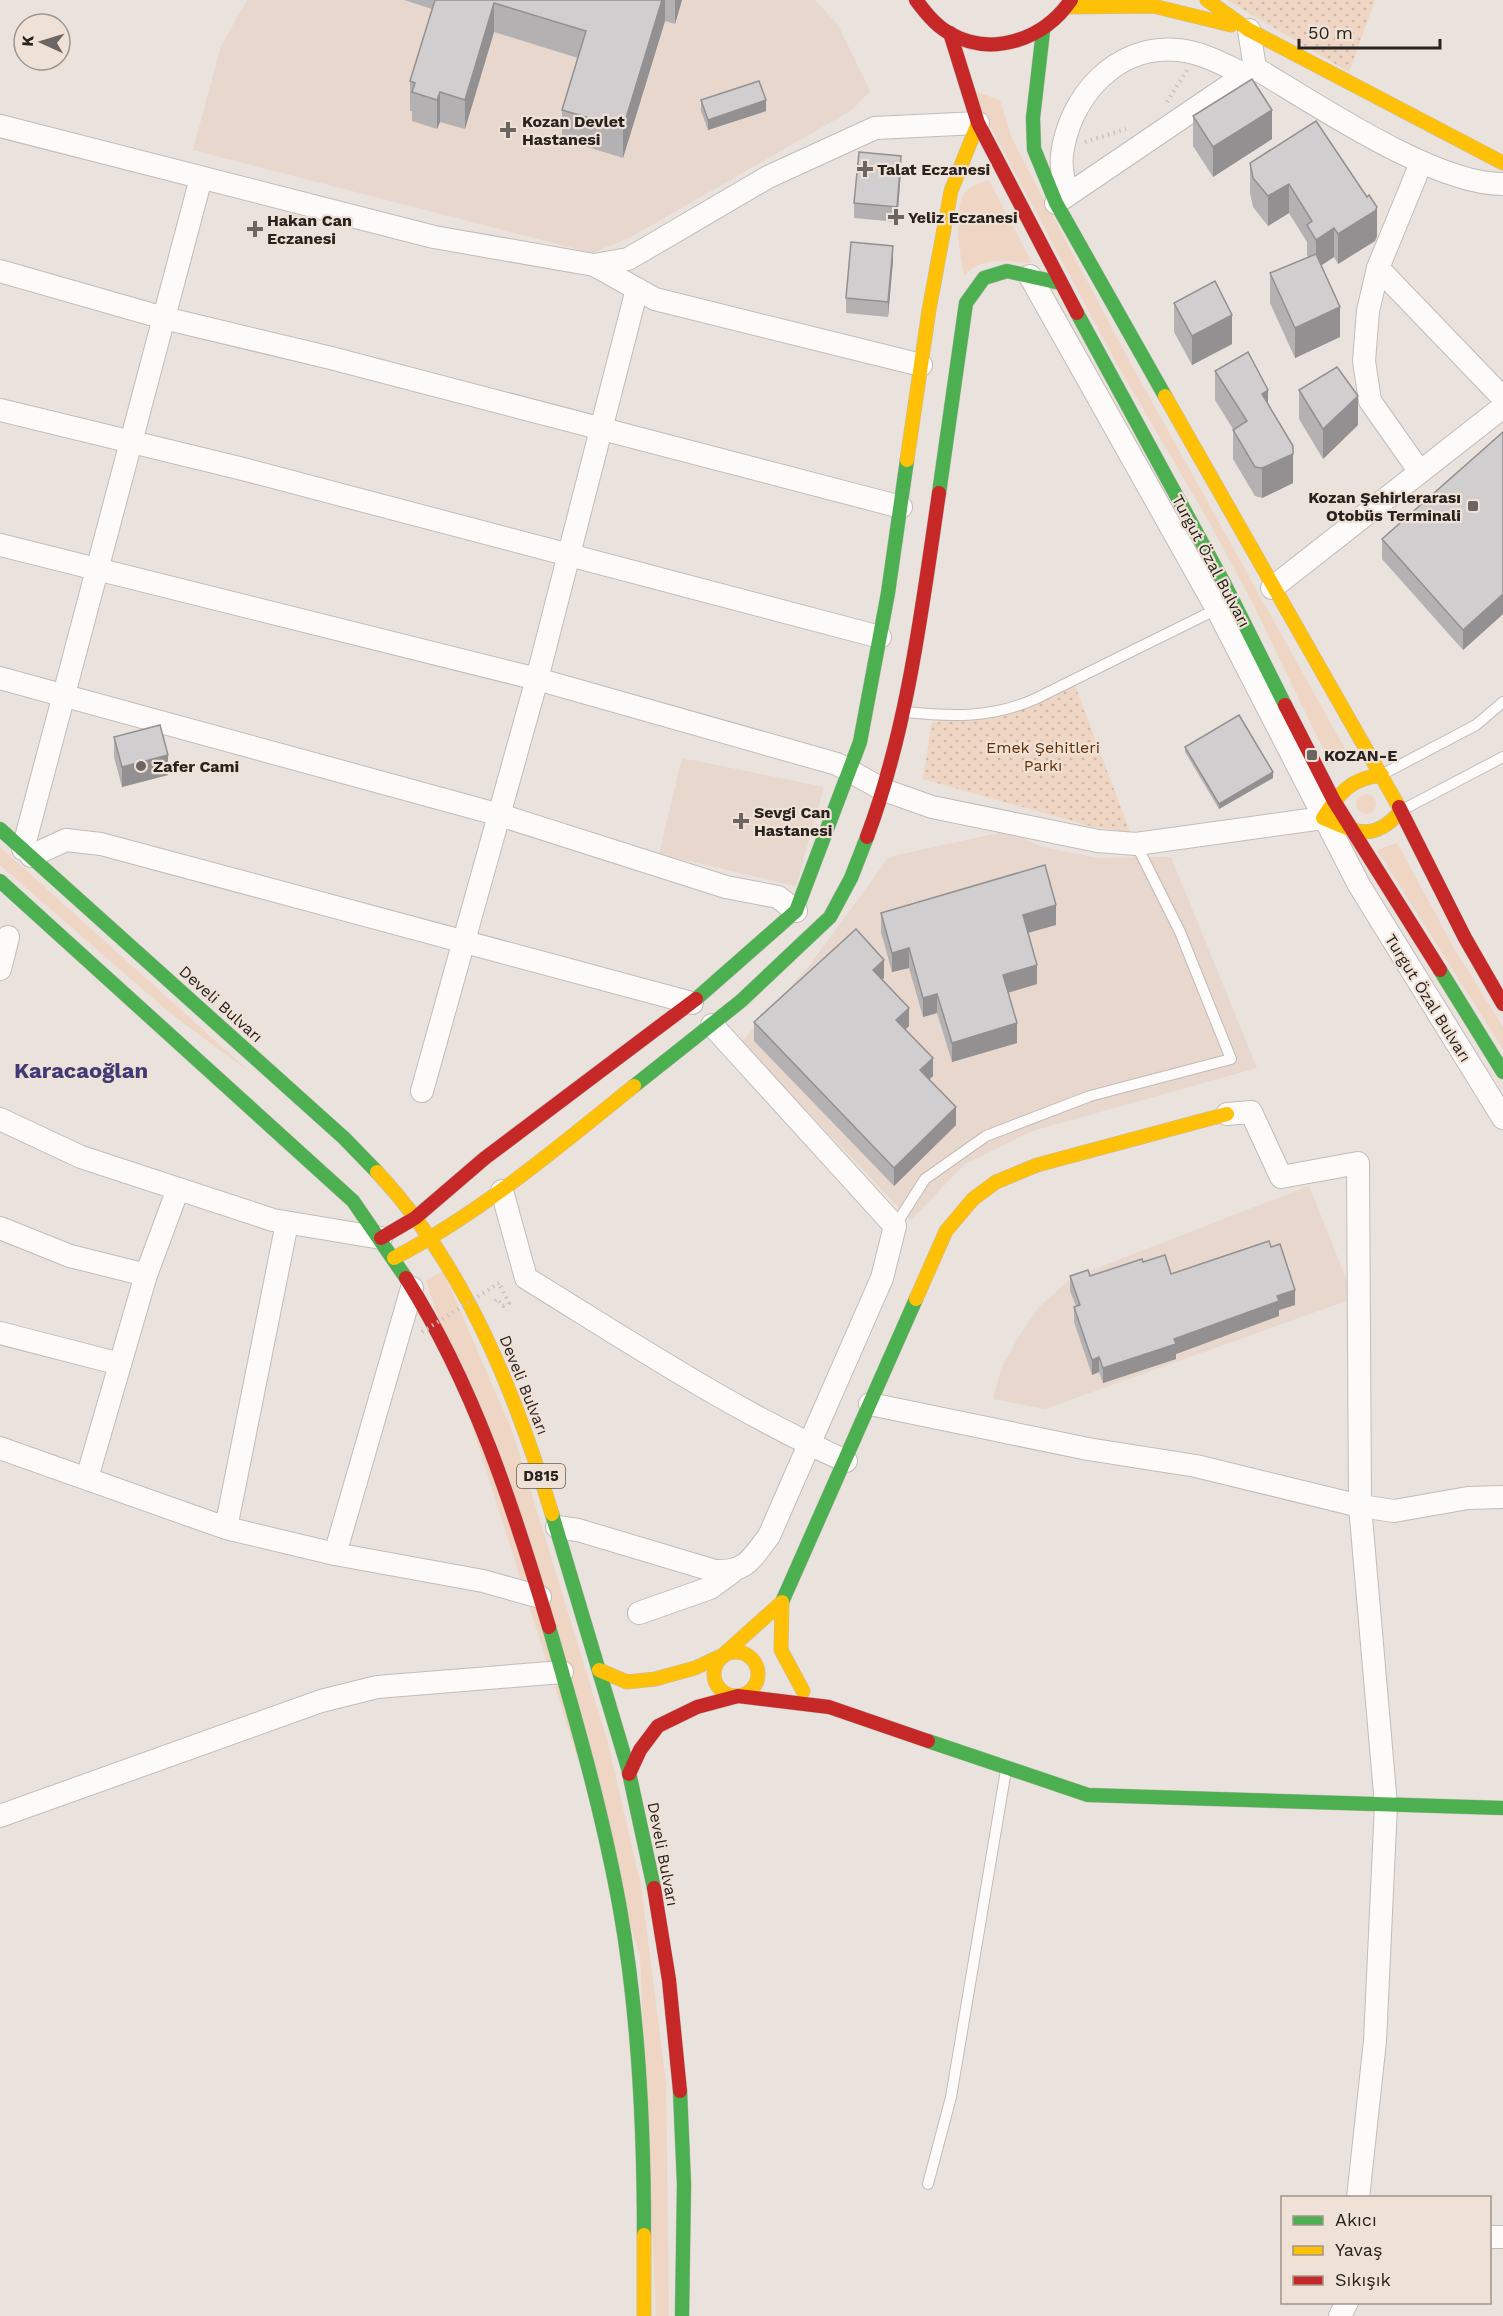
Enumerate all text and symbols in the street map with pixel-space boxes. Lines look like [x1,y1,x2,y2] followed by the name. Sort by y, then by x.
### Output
[12,12,72,72] north arrow
[1299,12,1440,50] scale bar
[1308,22,1353,43] text: 50 m
[18,35,37,47] text: K
[522,112,625,149] place label: Kozan Devlet Hastanesi
[499,121,517,139] marker: Kozan Devlet Hastanesi
[877,160,990,179] place label: Talat Eczanesi
[858,162,872,176] marker: Talat Eczanesi
[908,208,1018,227] place label: Yeliz Eczanesi
[889,210,903,224] marker: Yeliz Eczanesi
[267,211,352,248] place label: Hakan Can Eczanesi
[248,222,262,236] marker: Hakan Can Eczanesi
[1308,488,1461,525] place label: Kozan Şehirlerarası Otobüs Terminali
[1168,492,1254,630] street label: Turgut Özal Bulvarı
[1466,499,1480,513] marker: Kozan Şehirlerarası Otobüs Terminali
[986,738,1100,775] park label: Emek Şehitleri Parkı
[1324,746,1397,765] place label: KOZAN-E
[1305,748,1319,762] marker: KOZAN-E
[153,757,239,776] place label: Zafer Cami
[134,759,148,773] marker: Zafer Cami
[754,803,832,840] place label: Sevgi Can Hastanesi
[732,812,750,830] marker: Sevgi Can Hastanesi
[1381,931,1475,1065] street label: Turgut Özal Bulvarı
[175,962,267,1046] street label: Develi Bulvarı
[14,1058,148,1083] district label: Karacaoğlan
[495,1333,553,1437] street label: Develi Bulvarı
[517,1464,565,1488] road number: D815
[644,1800,682,1908] street label: Develi Bulvarı
[1281,2196,1491,2304] legend
[1335,2209,1377,2230] text: Akıcı
[1335,2239,1382,2260] text: Yavaş
[1335,2269,1391,2290] text: Sıkışık

